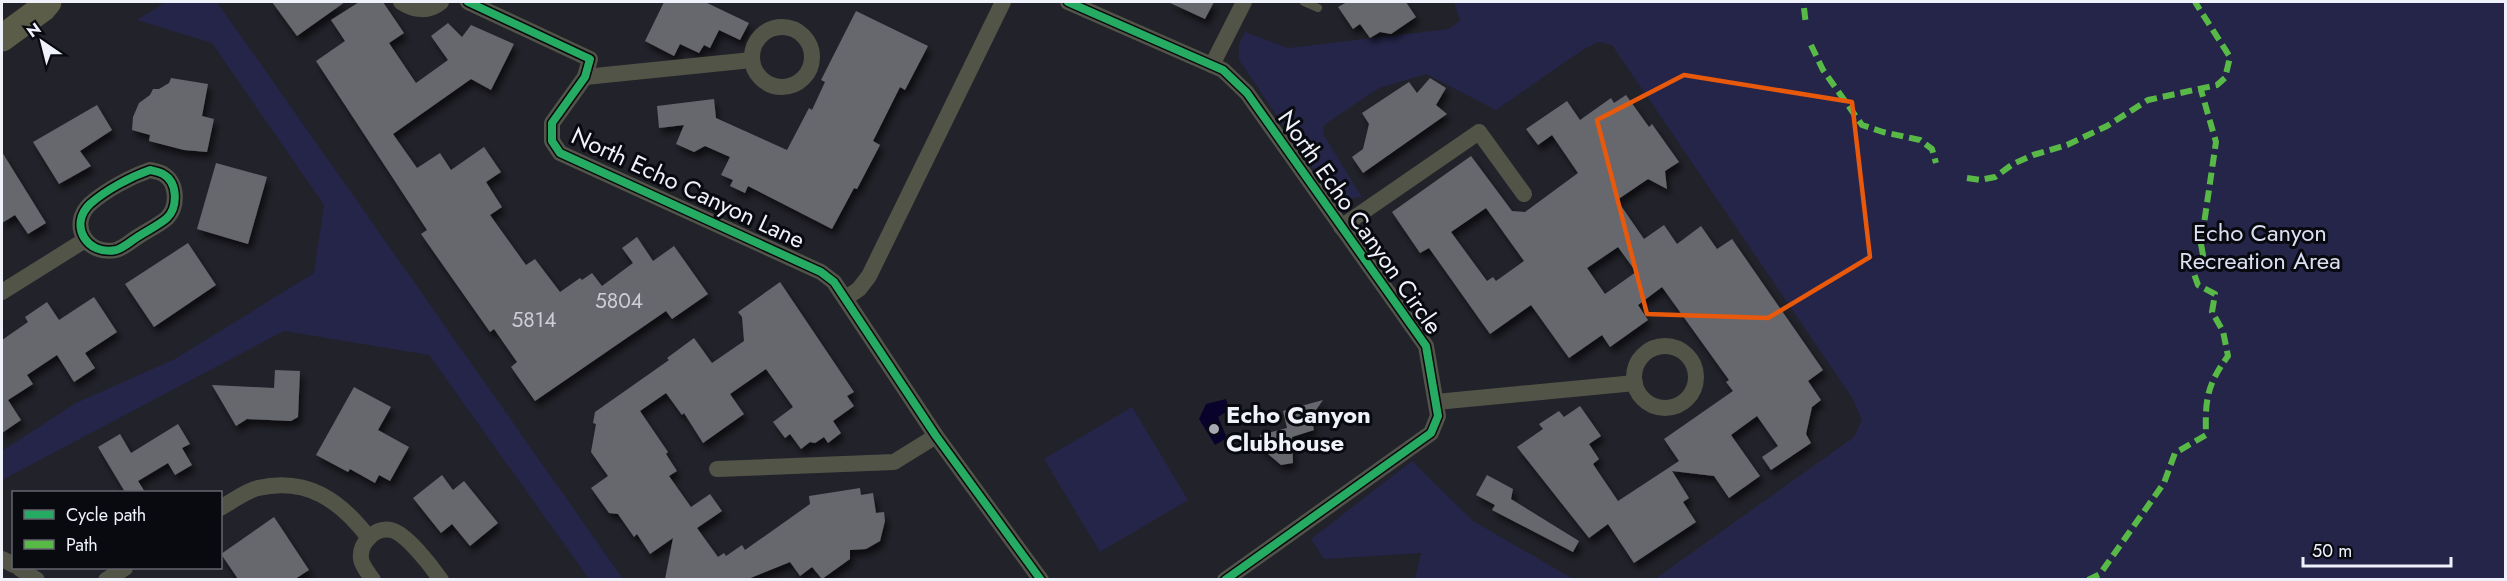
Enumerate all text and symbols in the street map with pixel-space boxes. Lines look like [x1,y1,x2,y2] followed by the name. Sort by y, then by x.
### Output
[12,12,72,72] north arrow
[22,17,45,43] text: N
[1270,103,1451,341] street label: North Echo Canyon Circle
[566,118,811,257] street label: North Echo Canyon Lane
[2179,215,2341,278] park label: Echo Canyon Recreation Area
[595,286,643,316] house number: 5804
[511,305,557,335] house number: 5814
[1226,397,1371,460] place label: Echo Canyon Clubhouse
[1207,422,1221,436] marker: Echo Canyon Clubhouse
[12,491,222,569] legend
[66,502,146,528] text: Cycle path
[2303,530,2452,568] scale bar
[66,532,98,558] text: Path
[2312,538,2352,564] text: 50 m

